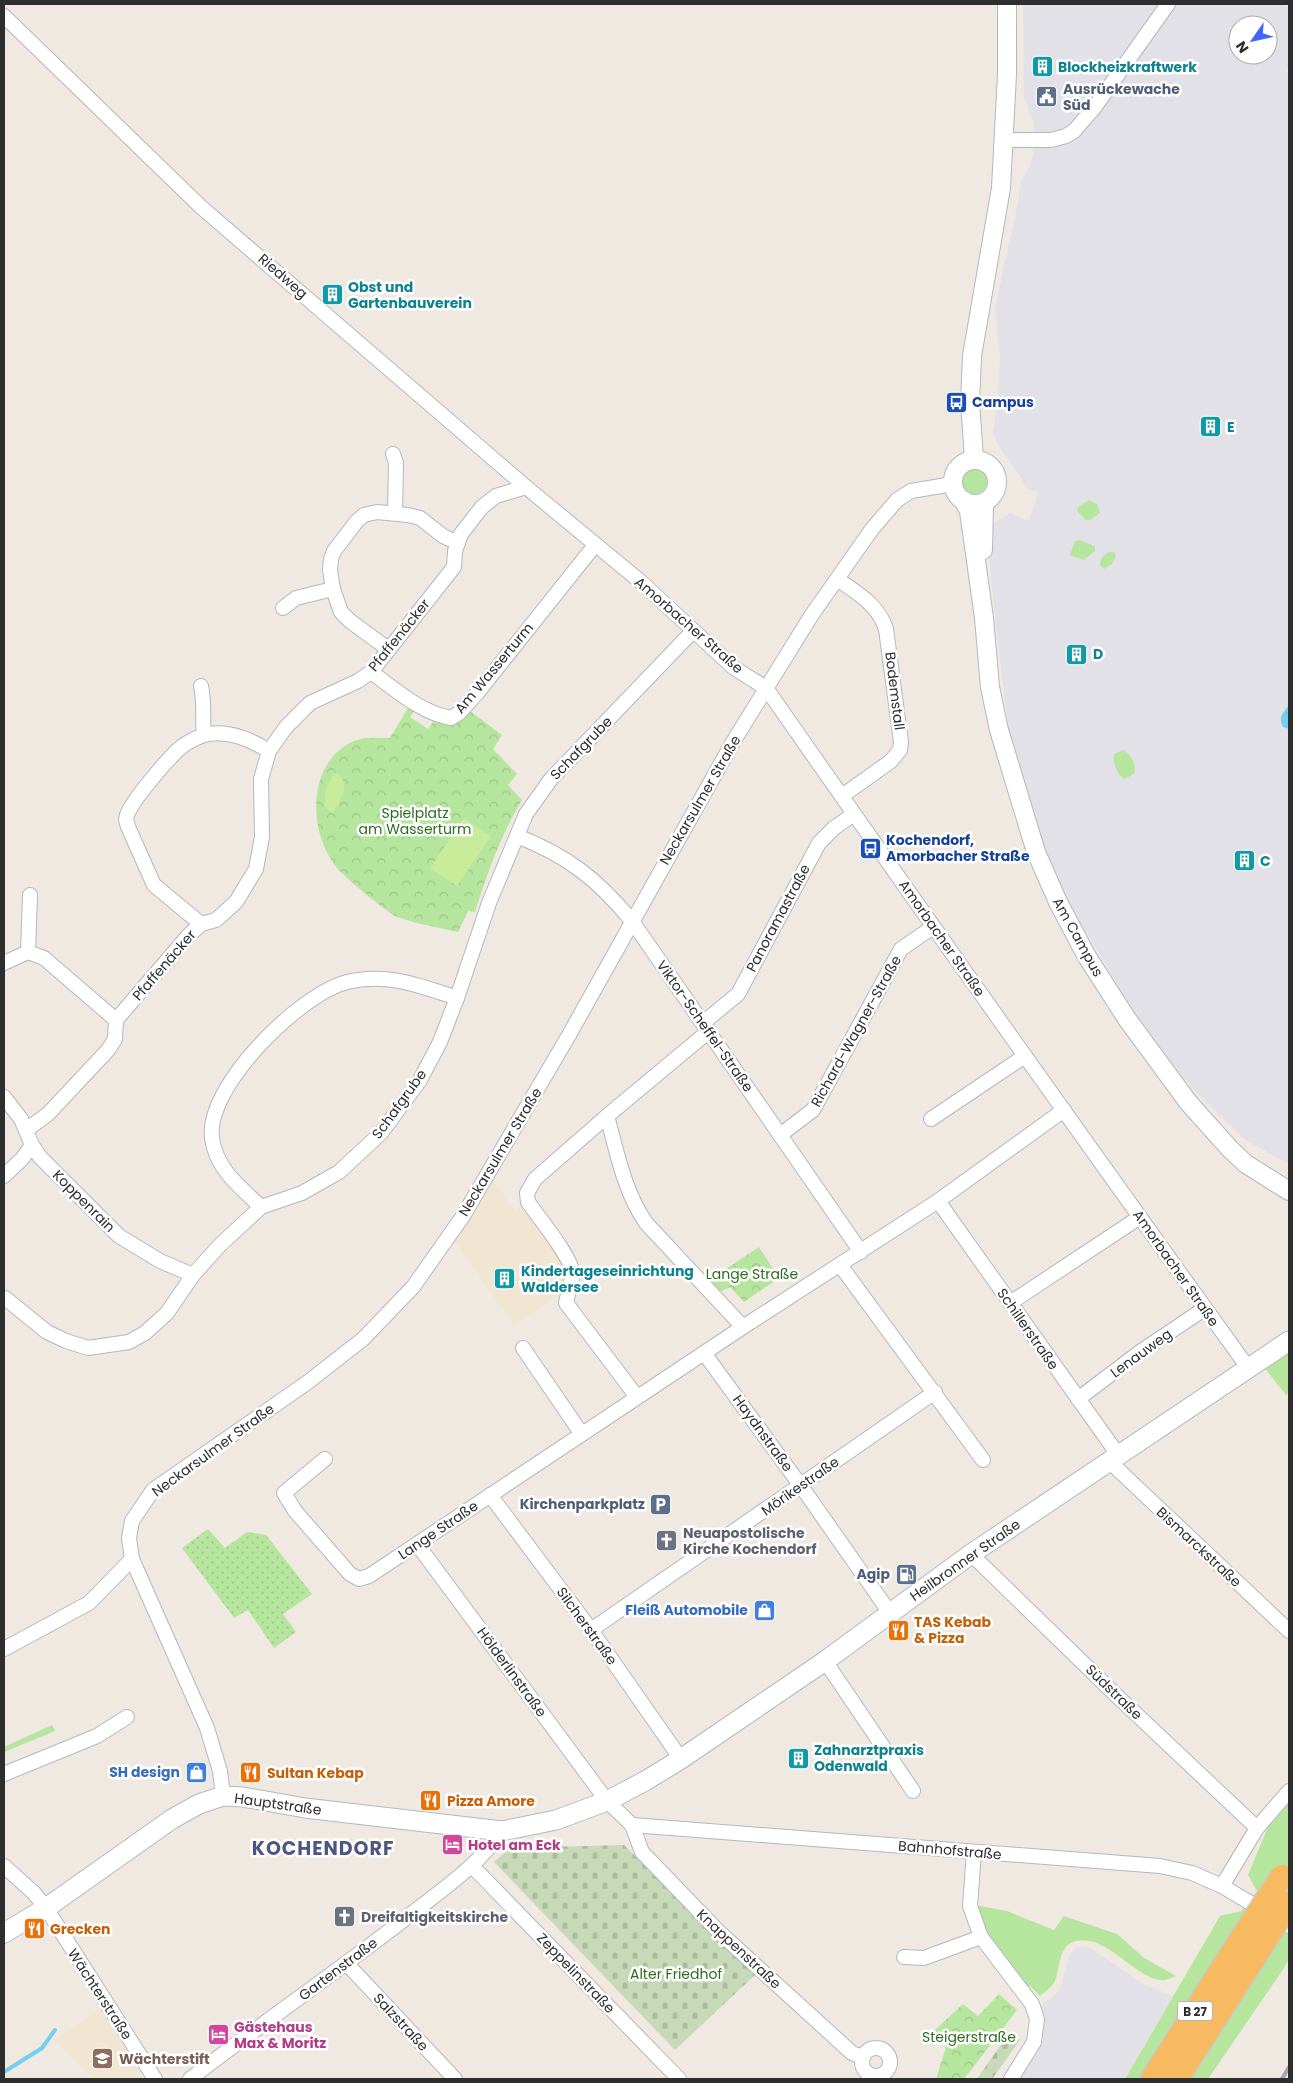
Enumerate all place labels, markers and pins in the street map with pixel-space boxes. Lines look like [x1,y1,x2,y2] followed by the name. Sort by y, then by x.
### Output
[1030,55,1054,79] building icon: Blockheizkraftwerk
[1058,57,1197,77] place label: Blockheizkraftwerk
[1063,79,1180,115] place label: Ausrückewache Süd
[1035,85,1059,109] public building icon: Ausrückewache Süd
[348,277,472,313] place label: Obst und Gartenbauverein
[320,283,344,307] building icon: Obst und Gartenbauverein
[944,390,968,414] bus stop icon: Campus
[972,392,1034,412] place label: Campus
[1199,415,1223,439] building icon: E
[1227,417,1235,437] place label: E
[1065,642,1089,666] building icon: D
[1093,644,1103,664] place label: D
[886,830,1030,866] place label: Kochendorf, Amorbacher Straße
[858,836,882,860] bus stop icon: Kochendorf, Amorbacher Straße
[1232,849,1256,873] building icon: C
[1260,851,1271,871] place label: C
[521,1261,694,1297] place label: Kindertageseinrichtung Waldersee
[493,1267,517,1291] building icon: Kindertageseinrichtung Waldersee
[649,1492,673,1516] parking icon: Kirchenparkplatz
[520,1494,645,1514] place label: Kirchenparkplatz
[683,1523,816,1559] place label: Neuapostolische Kirche Kochendorf
[655,1529,679,1553] church icon: Neuapostolische Kirche Kochendorf
[894,1562,918,1586] fuel station icon: Agip
[857,1564,890,1584] place label: Agip
[752,1598,776,1622] shop icon: Fleiß Automobile
[625,1600,748,1620] place label: Fleiß Automobile
[914,1612,992,1648] place label: TAS Kebab & Pizza
[886,1618,910,1642] restaurant icon: TAS Kebab & Pizza
[814,1740,924,1776] place label: Zahnarztpraxis Odenwald
[786,1746,810,1770] building icon: Zahnarztpraxis Odenwald
[184,1760,208,1784] shop icon: SH design
[239,1761,263,1785] restaurant icon: Sultan Kebap
[109,1762,180,1782] place label: SH design
[267,1763,364,1783] place label: Sultan Kebap
[419,1789,443,1813] restaurant icon: Pizza Amore
[447,1791,535,1811] place label: Pizza Amore
[440,1833,464,1857] hotel icon: Hotel am Eck
[468,1835,561,1855] place label: Hotel am Eck
[333,1905,357,1929] church icon: Dreifaltigkeitskirche
[361,1907,509,1927] place label: Dreifaltigkeitskirche
[22,1917,46,1941] restaurant icon: Grecken
[50,1919,110,1939] place label: Grecken
[234,2017,326,2053] place label: Gästehaus Max & Moritz
[206,2023,230,2047] hotel icon: Gästehaus Max & Moritz
[91,2047,115,2071] school or university icon: Wächterstift
[119,2049,210,2069] place label: Wächterstift

